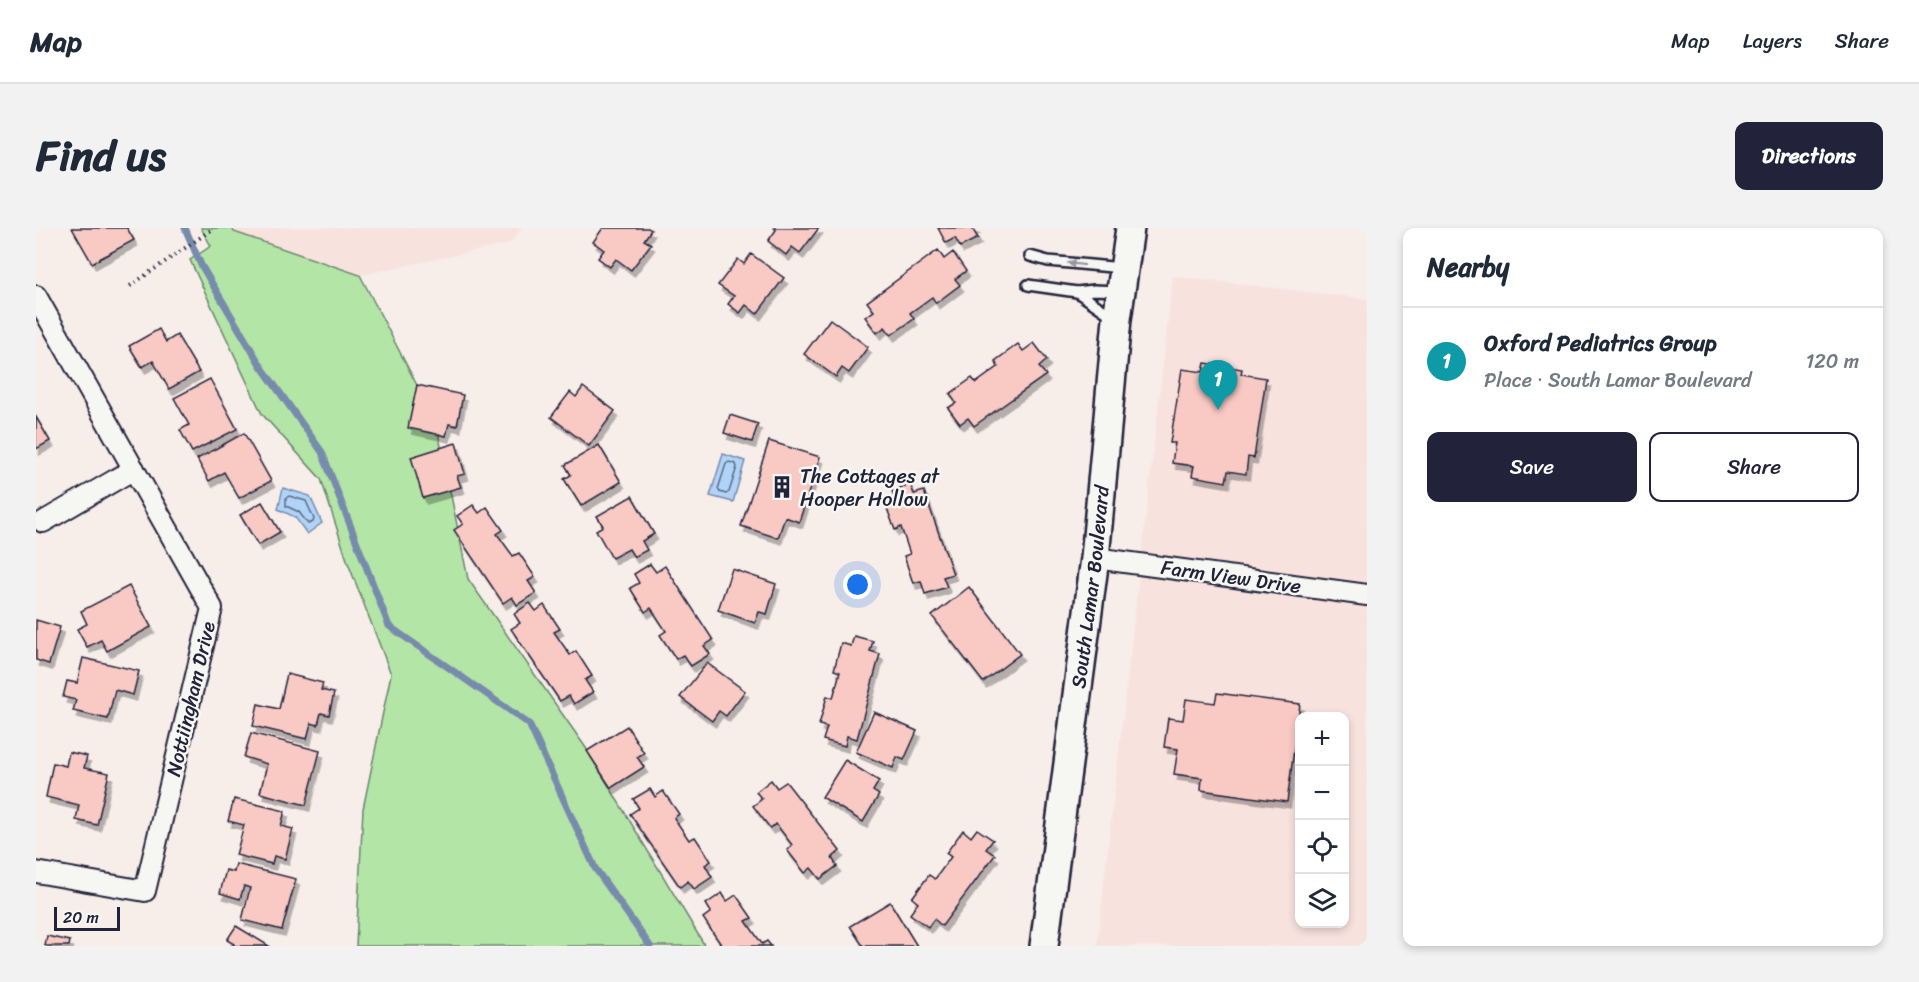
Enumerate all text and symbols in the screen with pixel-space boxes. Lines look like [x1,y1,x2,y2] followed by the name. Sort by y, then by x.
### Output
[30,17,82,66] text: Map
[1671,22,1710,60] text: Map
[1743,22,1802,60] text: Layers
[1835,22,1889,60] text: Share
[36,119,166,193] text: Find us
[1735,122,1883,190] button: Directions
[1427,244,1509,290] text: Nearby
[1067,260,1086,269] one-way arrow
[1484,324,1717,363] text: Oxford Pediatrics Group
[1442,344,1451,379] text: 1
[1806,344,1859,379] text: 120 m
[1198,360,1238,410] pin: 1
[1484,363,1752,398] text: Place · South Lamar Boulevard
[1427,432,1637,502] button: Save
[1649,432,1859,502] button: Share
[800,459,940,517] place label: The Cottages at Hooper Hollow
[769,474,795,500] building icon: The Cottages at Hooper Hollow
[1061,483,1119,690] street label: South Lamar Boulevard
[1159,550,1303,604] street label: Farm View Drive
[843,570,872,599] your location
[156,618,226,780] street label: Nottiingham Drive
[1295,712,1349,928] map controls
[1295,712,1349,766] button: +
[1295,766,1349,820] button: −
[1295,820,1349,874] button: locate
[1295,874,1349,928] button: layers
[63,903,99,932] text: 20 m
[54,904,120,932] scale bar

